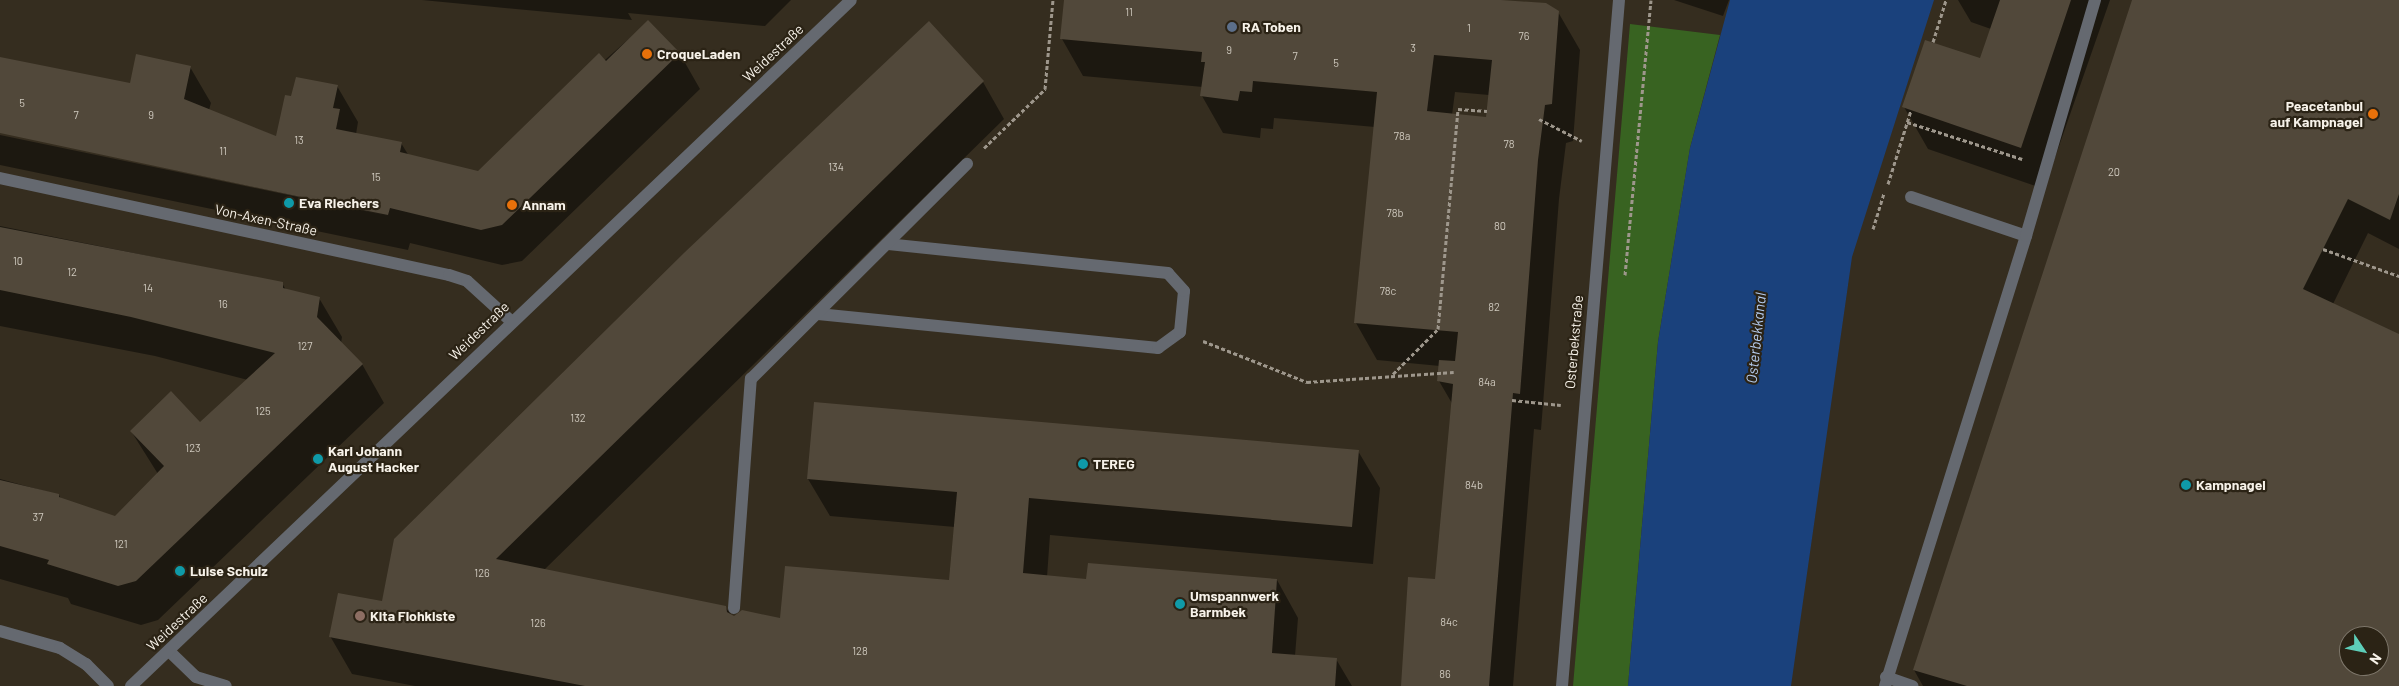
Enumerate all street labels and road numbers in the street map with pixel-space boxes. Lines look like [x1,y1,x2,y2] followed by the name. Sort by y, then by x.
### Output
[739,21,807,85] street label: Weidestraße
[213,201,319,239] street label: Von-Axen-Straße
[1562,294,1586,390] street label: Osterbekstraße
[446,298,512,364] street label: Weidestraße
[143,590,211,654] street label: Weidestraße

